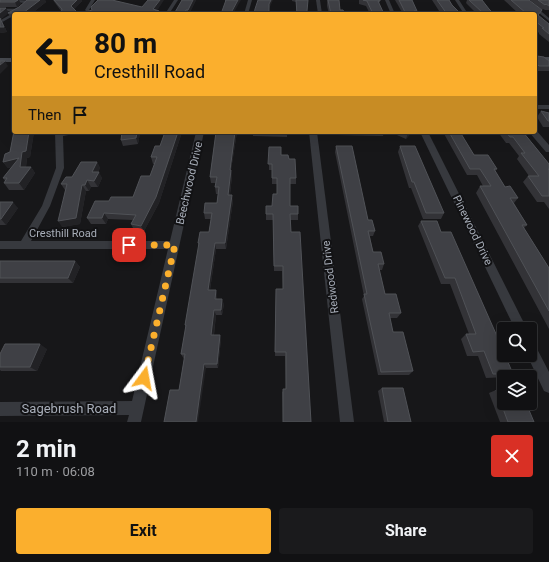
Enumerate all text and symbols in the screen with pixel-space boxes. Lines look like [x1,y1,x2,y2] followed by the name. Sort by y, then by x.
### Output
[94,27,157,60] text: 80 m
[28,28,80,80] icon: left
[94,61,205,82] text: Cresthill Road
[69,104,91,126] icon: arrive
[28,106,61,124] text: Then
[174,140,205,226] street label: Beechwood Drive
[450,193,495,267] street label: Pinewood Drive
[29,227,97,240] street label: Cresthill Road
[112,228,146,262] pin
[118,234,140,256] icon: arrive
[320,240,341,314] street label: Redwood Drive
[497,322,537,410] map controls
[497,322,537,362] button: search
[123,357,165,399] position arrow
[497,370,537,410] button: layers
[22,401,116,416] street label: Sagebrush Road
[16,435,76,463] text: 2 min
[491,435,533,477] button: close
[16,464,95,479] text: 110 m · 06:08
[16,508,271,554] button: Exit
[279,508,533,554] button: Share

